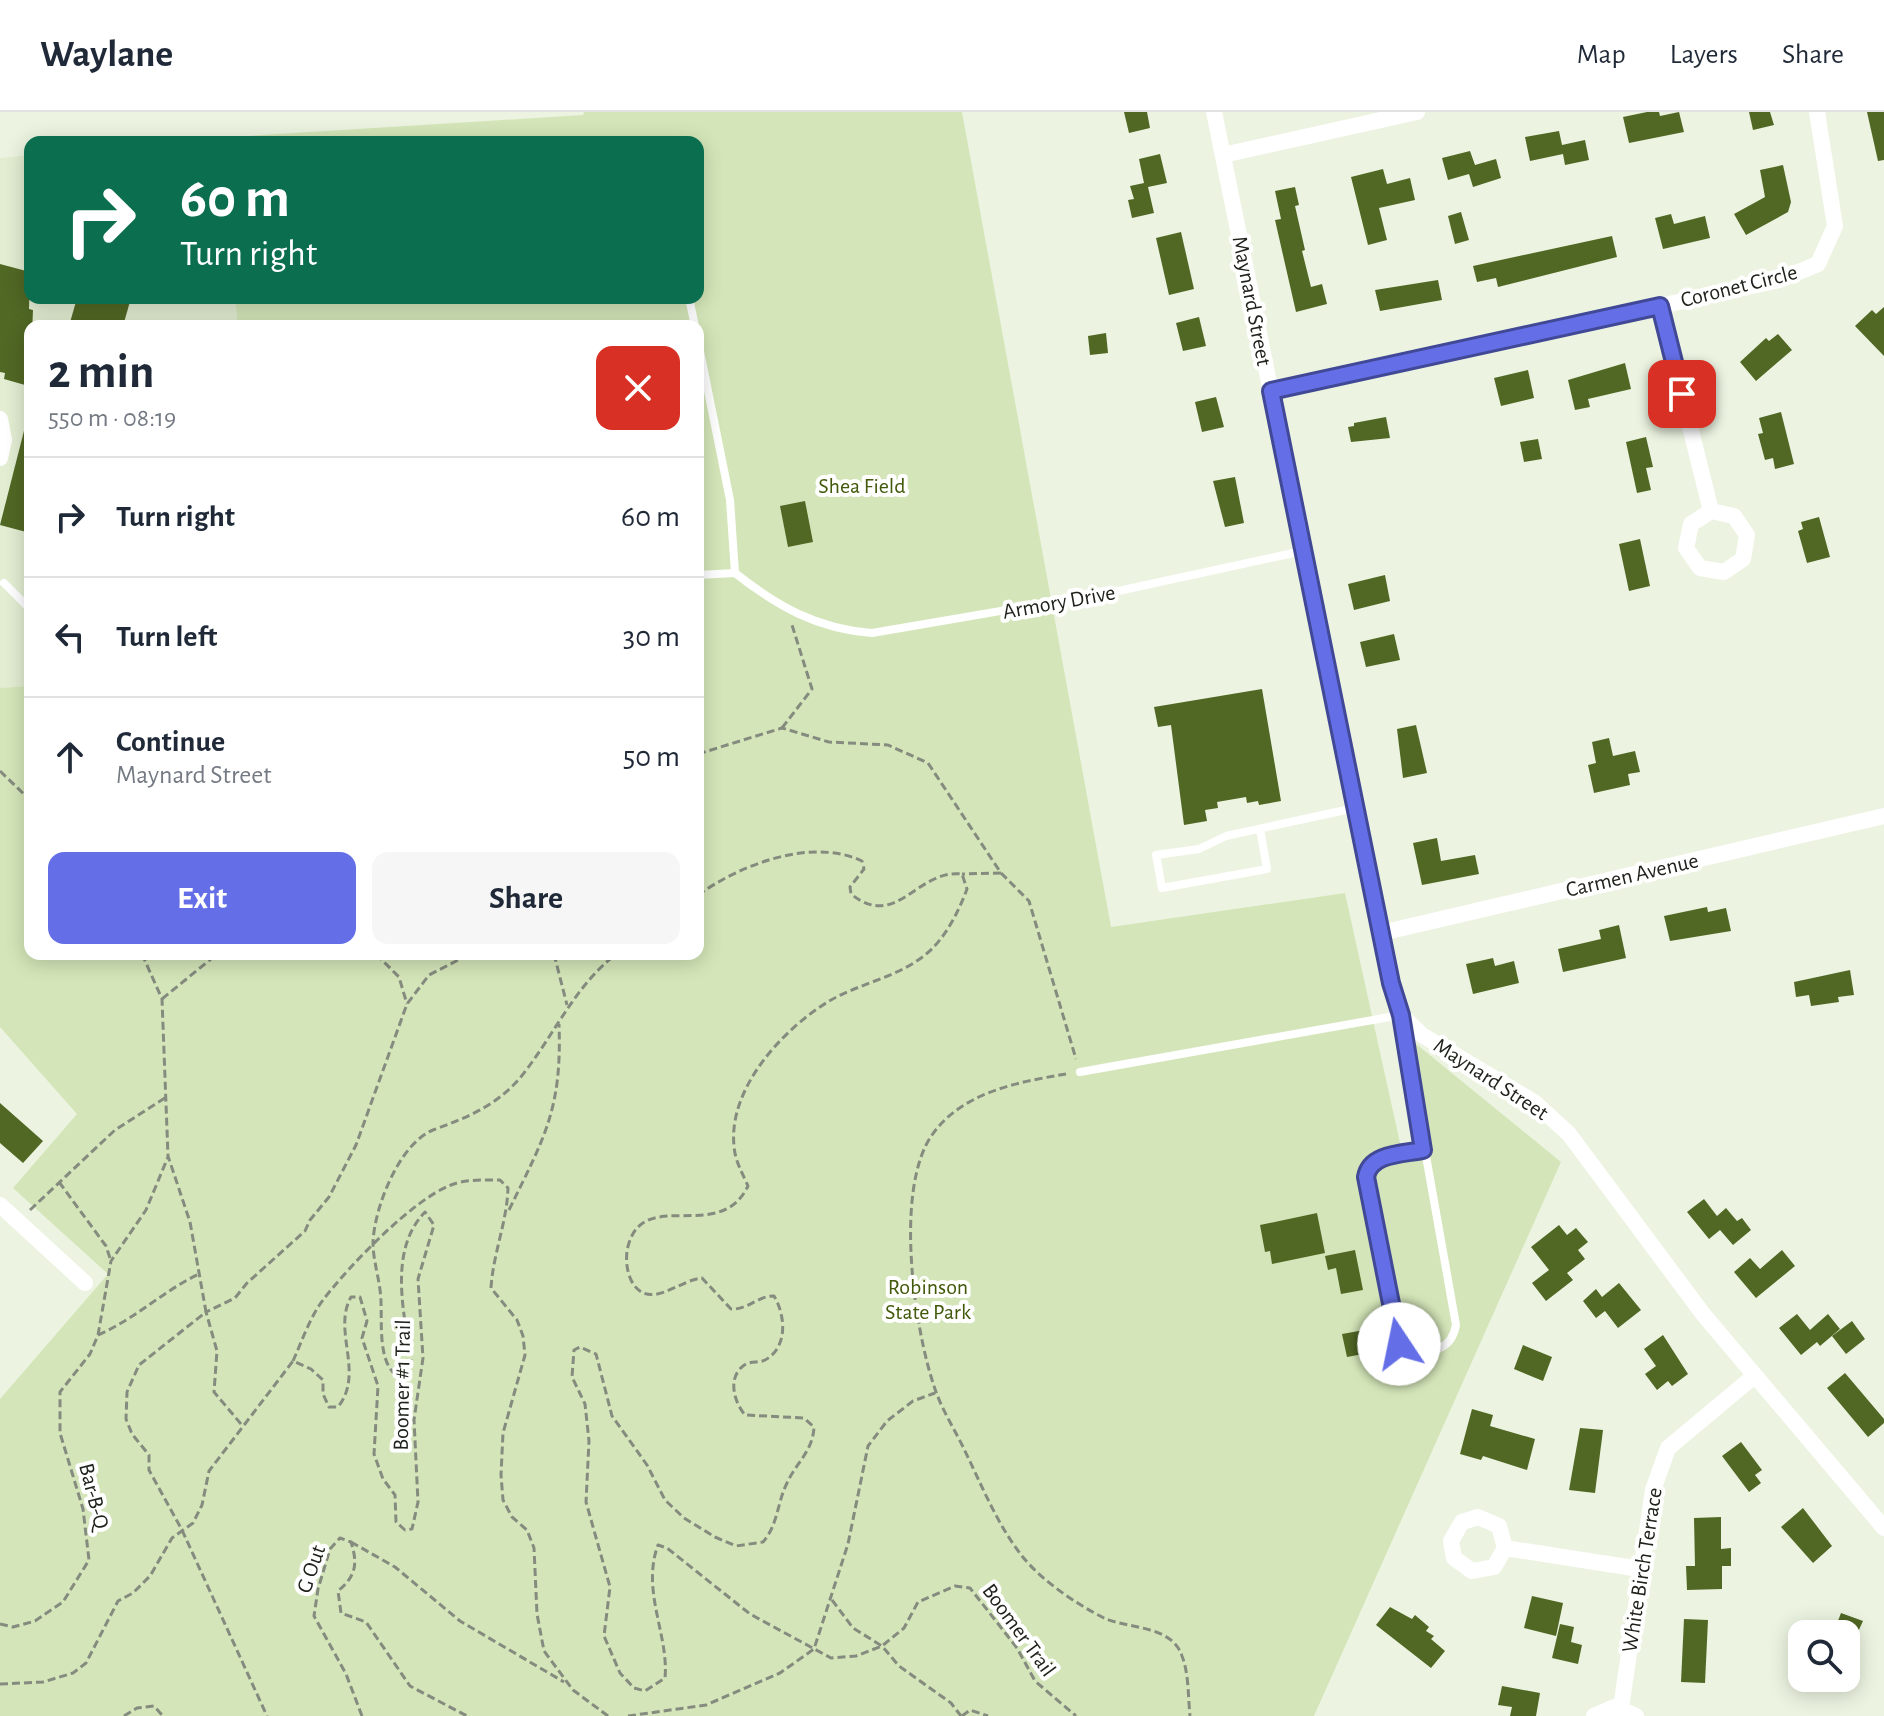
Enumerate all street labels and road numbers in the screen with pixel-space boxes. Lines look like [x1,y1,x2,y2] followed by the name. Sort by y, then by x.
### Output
[1229,234,1275,368] street label: Maynard Street
[1678,261,1800,311] street label: Coronet Circle
[1001,581,1117,623] street label: Armory Drive
[1564,849,1700,901] street label: Carmen Avenue
[1430,1034,1552,1124] street label: Maynard Street
[390,1319,414,1451] street label: Boomer #1 Trail
[75,1461,113,1534] street label: Bar-B-Q
[1618,1486,1666,1654] street label: White Birch Terrace
[293,1542,329,1596] street label: G Out
[978,1580,1060,1680] street label: Boomer Trail

